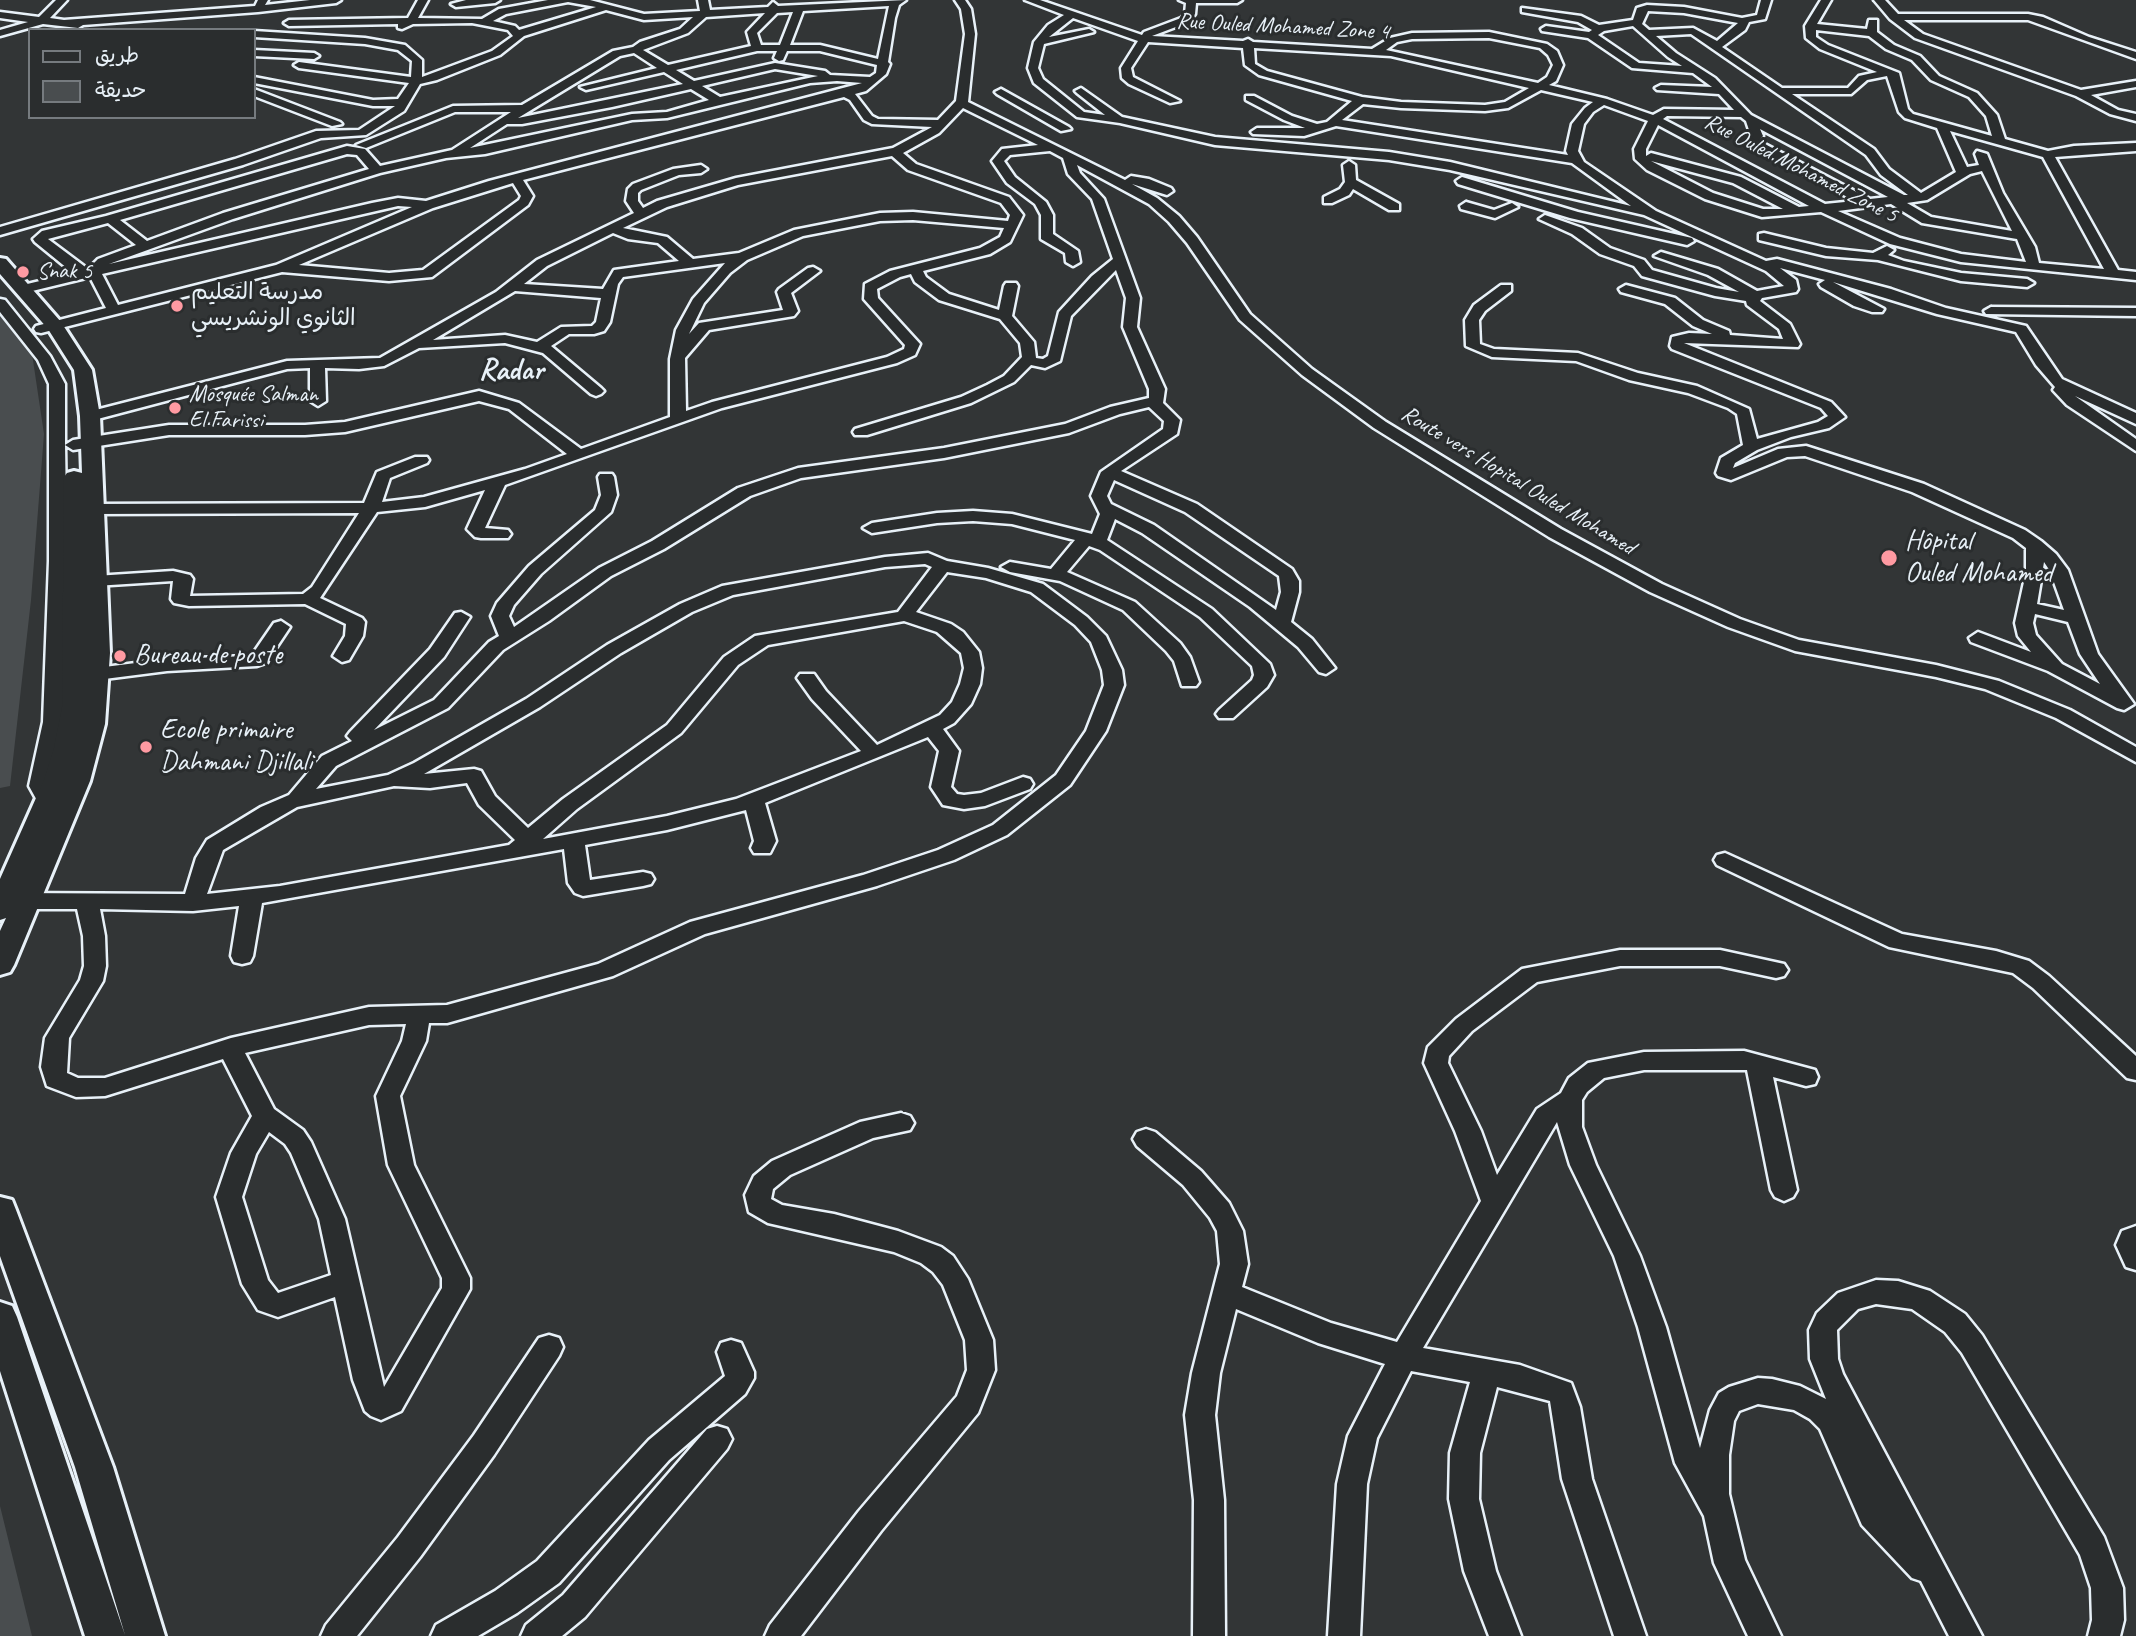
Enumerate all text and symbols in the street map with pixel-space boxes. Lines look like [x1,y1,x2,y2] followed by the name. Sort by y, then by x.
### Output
[1176,8,1390,46] street label: Rue Ouled Mohamed Zone 4
[28,28,256,119] legend
[95,42,139,68] text: طريق
[95,77,146,103] text: حديقة
[1700,108,1902,230] street label: Rue Ouled Mohamed Zone 5
[37,258,92,286] place label: Snak 5
[15,264,31,280] marker: Snak 5
[191,279,356,333] place label: مدرسة التعليم الثانوي الونشريسي
[169,298,185,314] marker: مدرسة التعليم الثانوي الونشريسي
[479,353,543,389] district label: Radar
[189,381,318,435] place label: Mosquée Salman El Farissi
[167,400,183,416] marker: Mosquée Salman El Farissi
[1396,400,1640,562] street label: Route vers Hopital Ouled Mohamed
[1905,525,2053,591] place label: Hôpital Ouled Mohamed
[1879,548,1899,568] marker: Hôpital Ouled Mohamed
[134,639,282,673] place label: Bureau de poste
[112,648,128,664] marker: Bureau de poste
[160,714,312,780] place label: Ecole primaire Dahmani Djillali
[138,739,154,755] marker: Ecole primaire Dahmani Djillali

